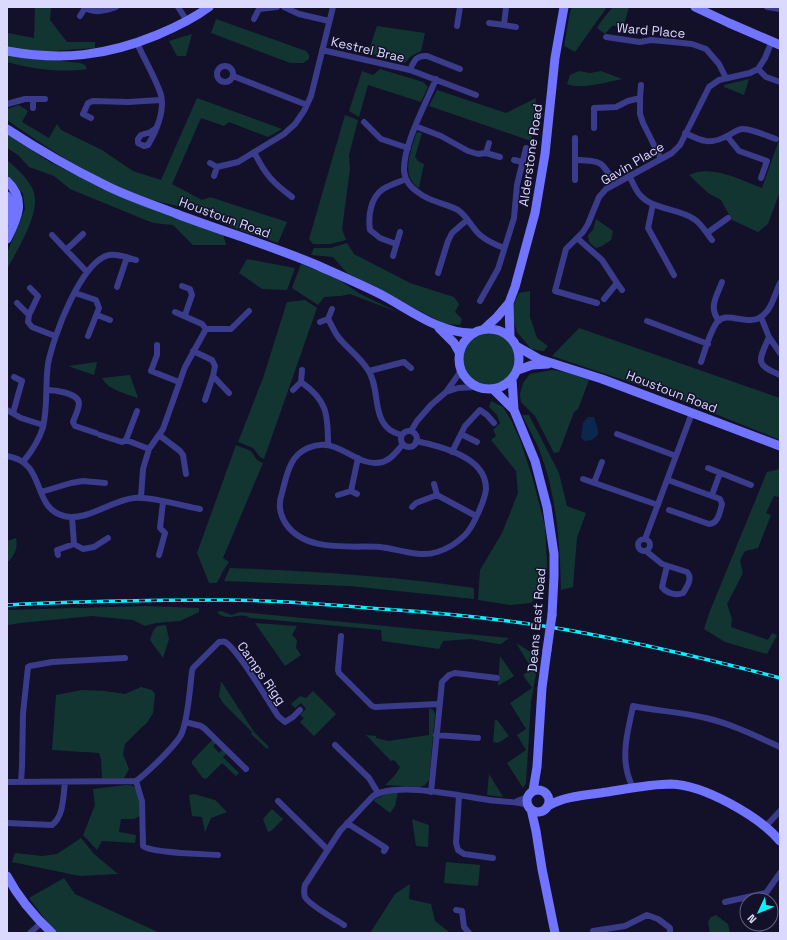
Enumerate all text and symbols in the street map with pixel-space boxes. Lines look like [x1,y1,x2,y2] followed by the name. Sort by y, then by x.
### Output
[616,19,686,42] street label: Ward Place
[329,33,406,66] street label: Kestrel Brae
[515,103,546,208] street label: Alderstone Road
[597,138,667,189] street label: Gavin Place
[177,193,273,242] street label: Houstoun Road
[624,366,720,417] street label: Houstoun Road
[523,567,550,673] street label: Deans East Road
[234,638,290,708] street label: Camps Rigg
[739,892,779,932] north arrow
[744,911,759,926] text: N

